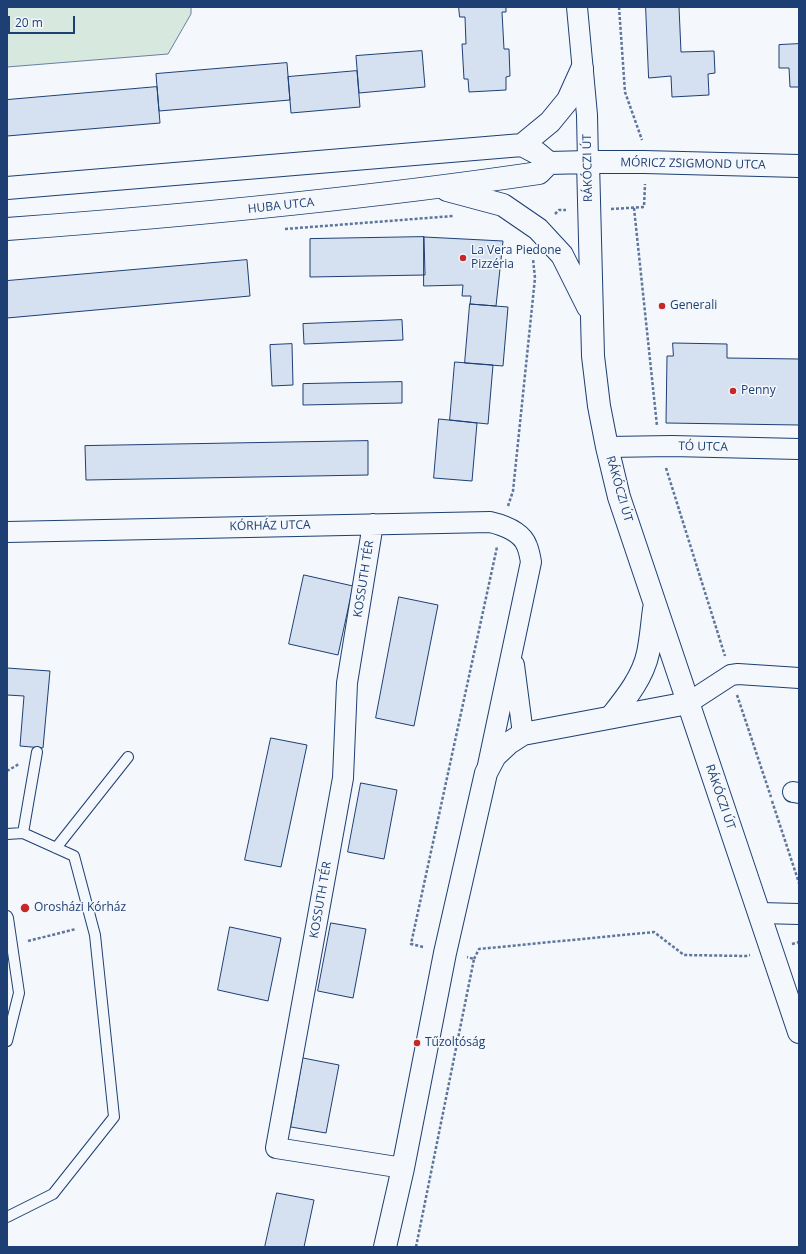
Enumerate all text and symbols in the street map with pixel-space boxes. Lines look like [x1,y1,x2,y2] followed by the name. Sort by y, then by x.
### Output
[10,8,77,34] scale bar
[15,14,43,31] text: 20 m
[580,134,596,202] street label: RÁKÓCZI ÚT
[620,156,766,172] street label: MÓRICZ ZSIGMOND UTCA
[247,195,315,217] street label: HUBA UTCA
[471,244,561,272] place label: La Vera Piedone Pizzéria
[458,253,468,263] marker: La Vera Piedone Pizzéria
[670,299,717,313] place label: Generali
[657,301,667,311] marker: Generali
[741,384,776,398] place label: Penny
[728,386,738,396] marker: Penny
[678,439,728,455] street label: TÓ UTCA
[603,454,635,524] street label: RÁKÓCZI ÚT
[229,518,311,534] street label: KÓRHÁZ UTCA
[351,539,377,619] street label: KOSSUTH TÉR
[702,763,738,831] street label: RÁKÓCZI ÚT
[307,860,335,940] street label: KOSSUTH TÉR
[34,901,126,915] place label: Orosházi Kórház
[19,902,31,914] marker: Orosházi Kórház
[425,1036,485,1050] place label: Tűzoltóság
[412,1038,422,1048] marker: Tűzoltóság

